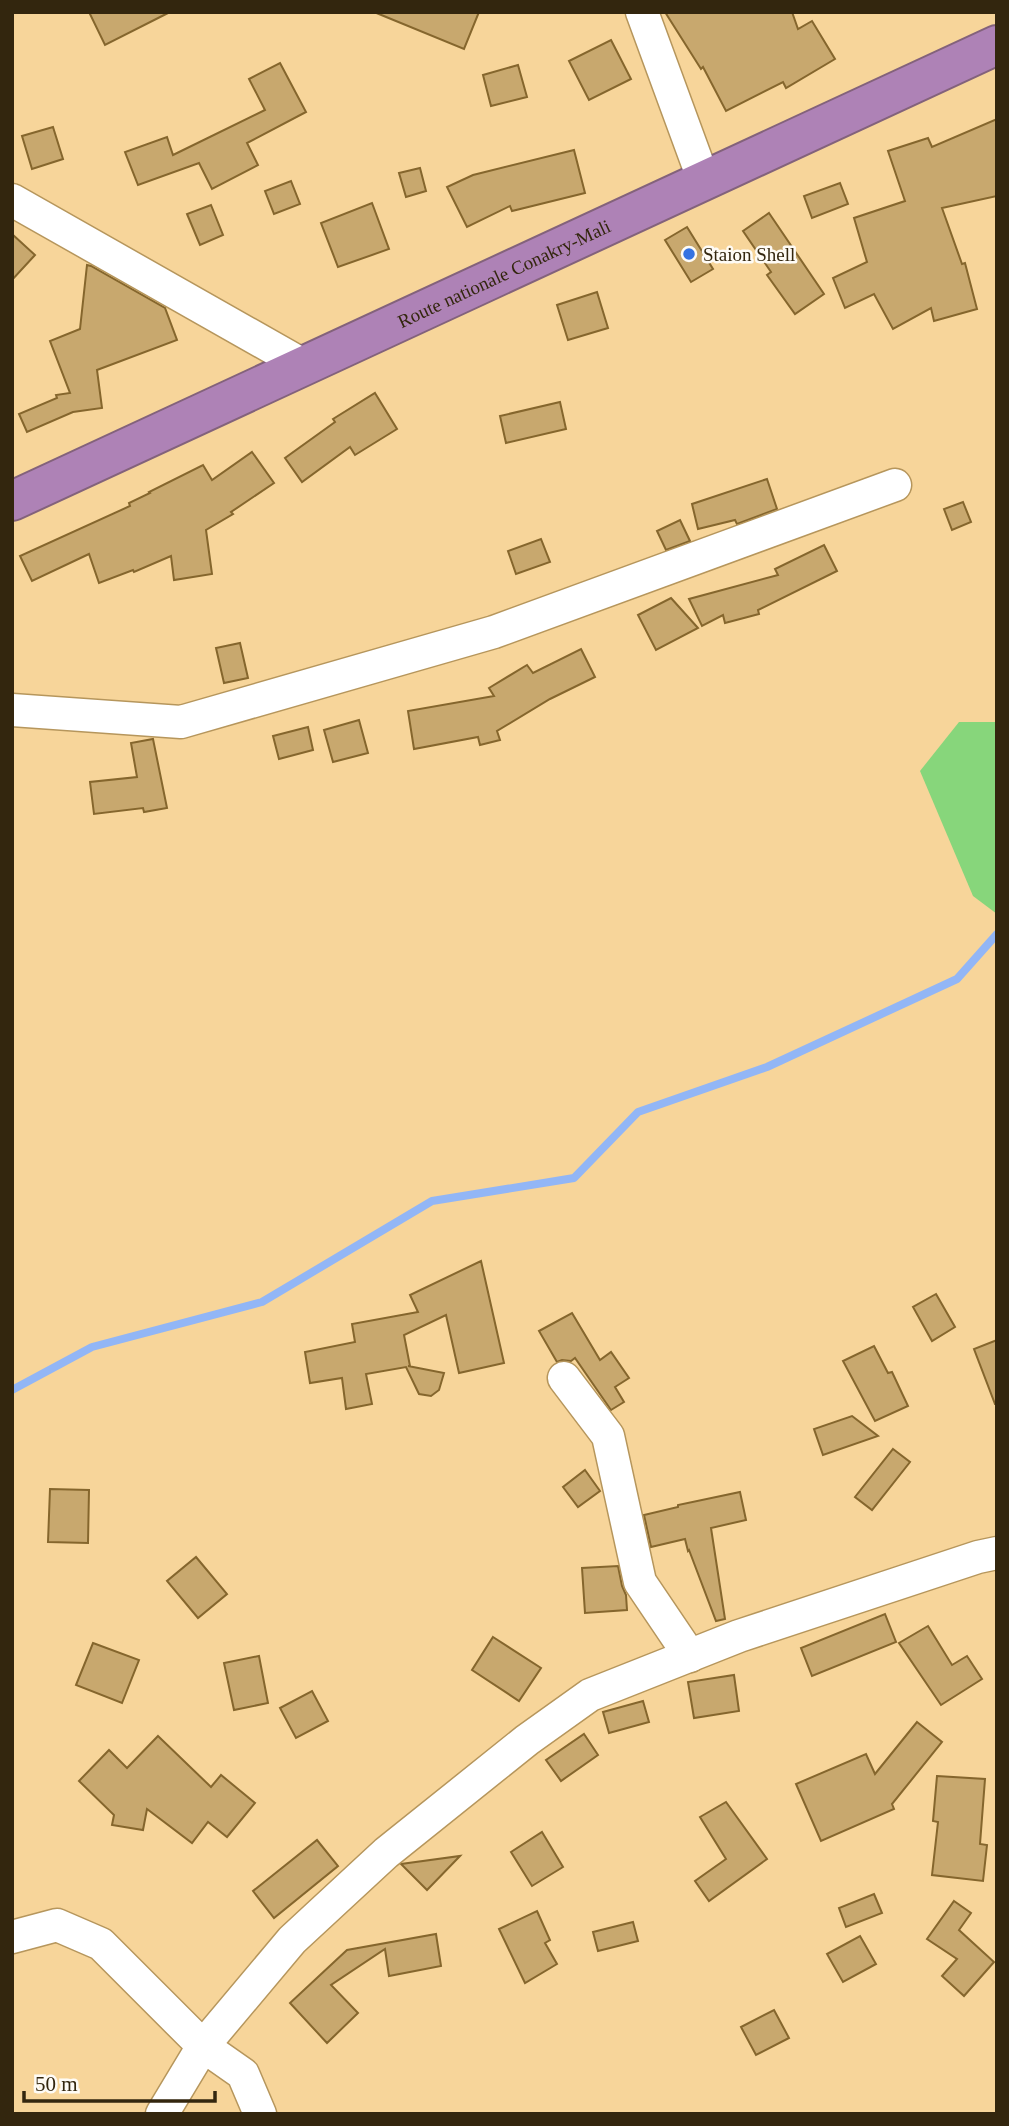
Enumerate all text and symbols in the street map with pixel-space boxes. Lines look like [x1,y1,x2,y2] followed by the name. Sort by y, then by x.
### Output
[394,215,614,332] street label: Route nationale Conakry-Mali
[703,244,795,265] place label: Staion Shell
[681,246,697,262] marker: Staion Shell
[24,2060,215,2104] scale bar
[35,2072,78,2096] text: 50 m

